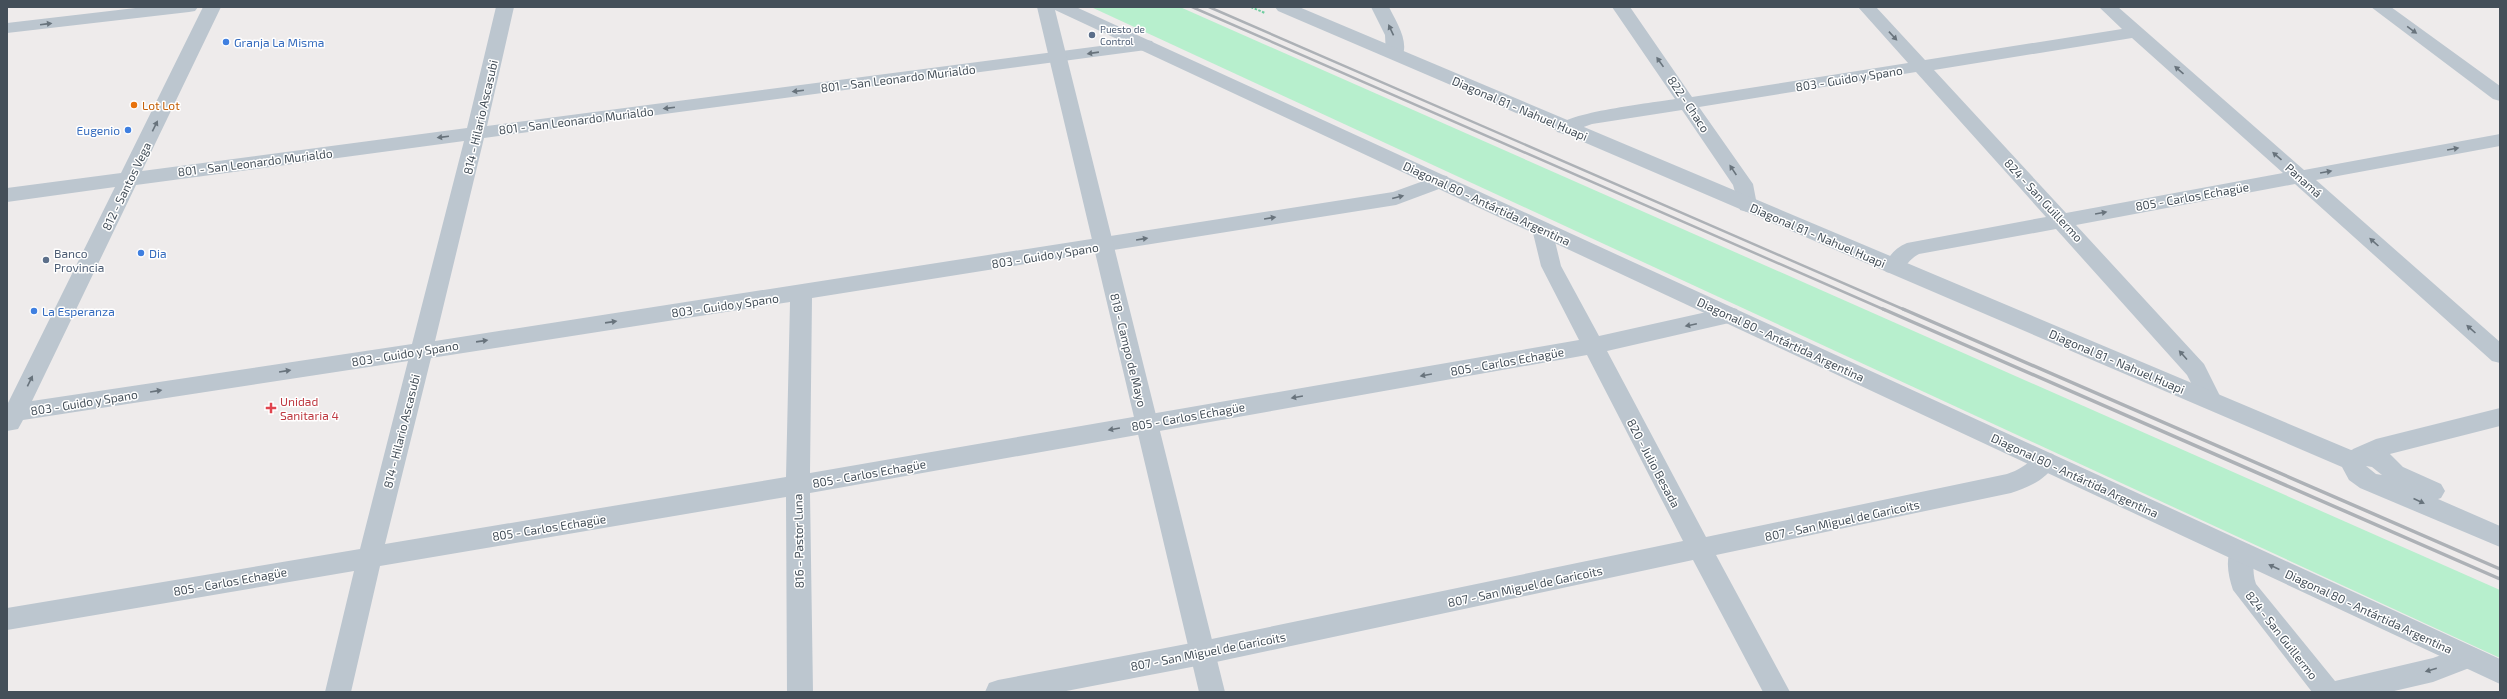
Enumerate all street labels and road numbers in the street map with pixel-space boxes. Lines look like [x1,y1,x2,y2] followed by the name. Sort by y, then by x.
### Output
[460,58,500,176] street label: 814 - Hilario Ascasubi
[820,62,976,94] street label: 801 - San Leonardo Murialdo
[1794,63,1904,93] street label: 803 - Guido y Spano
[1450,73,1590,143] street label: Diagonal 81 - Nahuel Huapi
[1665,73,1713,135] street label: 822 - Chaco
[498,104,654,136] street label: 801 - San Leonardo Murialdo
[99,140,153,232] street label: 812 - Santos Vega
[177,146,333,178] street label: 801 - San Leonardo Murialdo
[2002,156,2086,244] street label: 824 - San Guillermo
[1401,158,1573,248] street label: Diagonal 80 - Antártida Argentina
[2283,160,2325,200] street label: Panamá
[2134,179,2250,213] street label: 805 - Carlos Echagüe
[1748,200,1888,270] street label: Diagonal 81 - Nahuel Huapi
[990,240,1100,270] street label: 803 - Guido y Spano
[670,291,780,319] street label: 803 - Guido y Spano
[1108,292,1150,408] street label: 818 - Campo de Mayo
[1695,294,1867,384] street label: Diagonal 80 - Antártida Argentina
[2047,326,2187,396] street label: Diagonal 81 - Nahuel Huapi
[350,338,460,368] street label: 803 - Guido y Spano
[1449,344,1565,378] street label: 805 - Carlos Echagüe
[380,372,422,490] street label: 814 - Hilario Ascasubi
[29,387,139,417] street label: 803 - Guido y Spano
[1130,399,1246,433] street label: 805 - Carlos Echagüe
[1625,416,1683,510] street label: 820 - Julio Besada
[1989,430,2161,520] street label: Diagonal 80 - Antártida Argentina
[811,456,927,490] street label: 805 - Carlos Echagüe
[790,494,806,588] street label: 816 - Pastor Luna
[1763,497,1921,543] street label: 807 - San Miguel de Garicoits
[491,511,607,543] street label: 805 - Carlos Echagüe
[1446,563,1604,609] street label: 807 - San Miguel de Garicoits
[172,564,288,598] street label: 805 - Carlos Echagüe
[2283,566,2455,656] street label: Diagonal 80 - Antártida Argentina
[2243,588,2321,682] street label: 824 - San Guillermo
[1129,629,1287,673] street label: 807 - San Miguel de Garicoits

